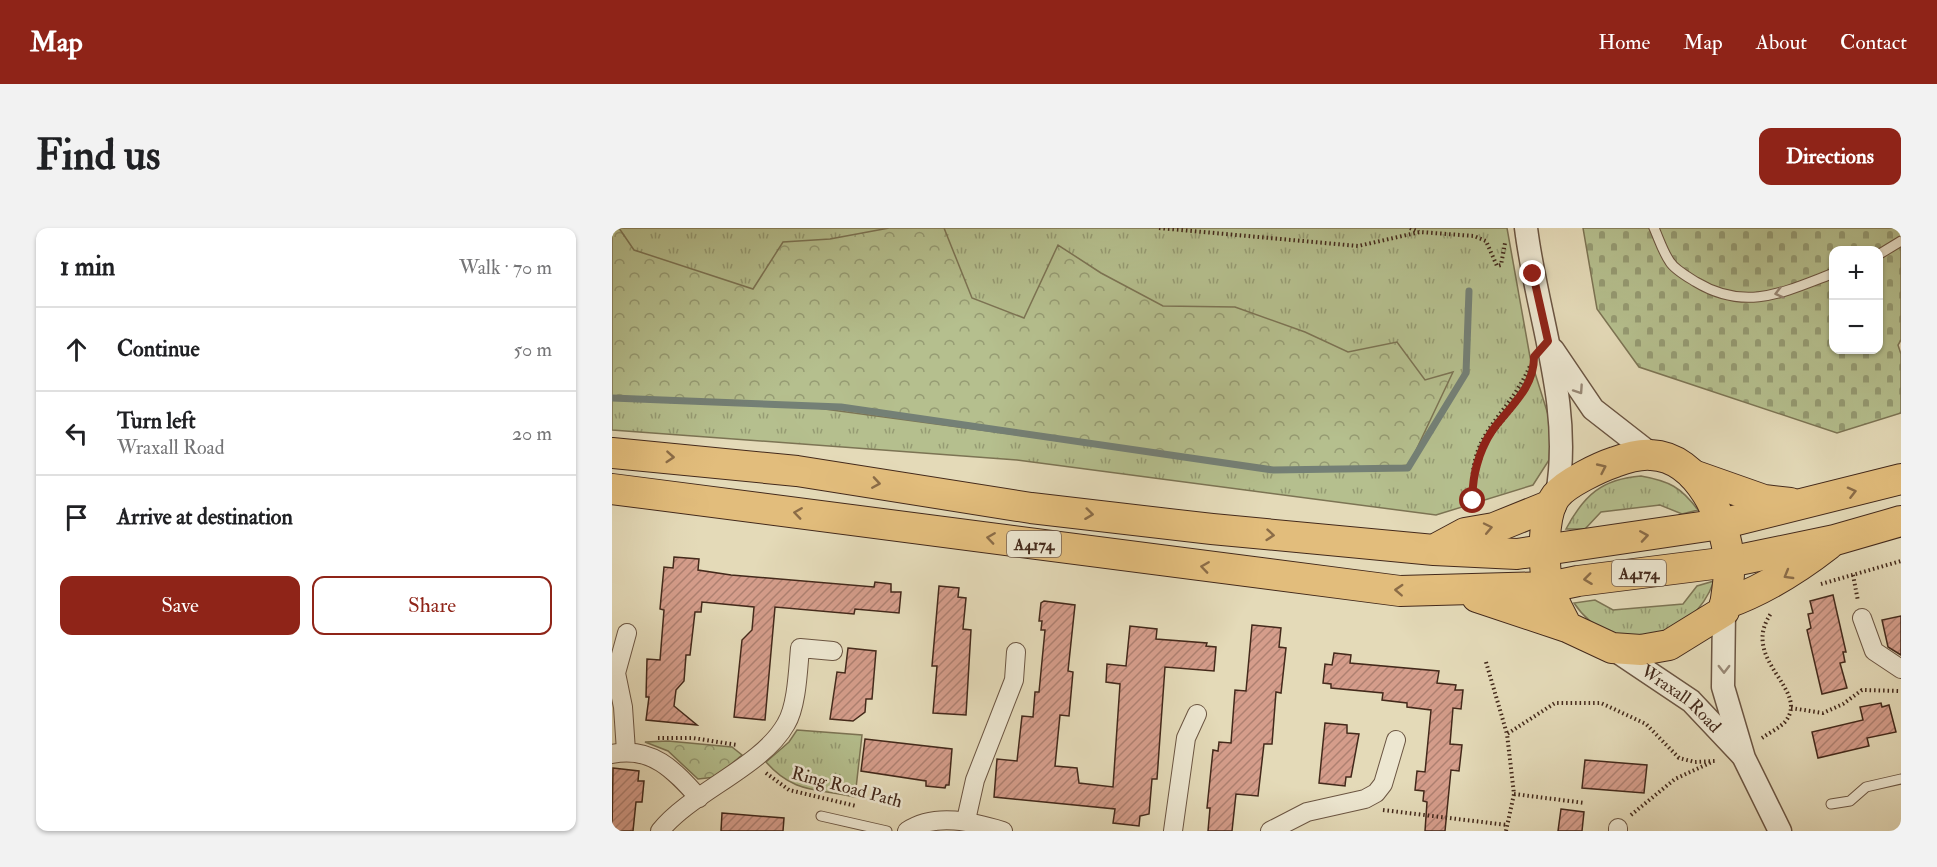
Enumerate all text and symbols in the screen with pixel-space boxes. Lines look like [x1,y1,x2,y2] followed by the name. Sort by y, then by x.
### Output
[30,25,83,60] text: Map
[1598,29,1650,56] text: Home
[1683,29,1723,56] text: Map
[1756,29,1807,56] text: About
[1840,29,1907,56] text: Contact
[1759,128,1901,185] button: Directions
[36,130,160,182] text: Find us
[1829,246,1883,354] map controls
[1829,246,1883,300] button: +
[60,251,115,283] text: 1 min
[459,255,552,280] text: Walk · 70 m
[1519,260,1545,286] route end
[1774,286,1785,298] one-way arrow
[1829,300,1883,354] button: −
[60,333,93,366] icon: ahead
[117,335,200,363] text: Continue
[513,337,552,362] text: 50 m
[1572,383,1583,394] one-way arrow
[117,407,196,435] text: Turn left
[60,417,93,450] icon: left
[512,421,552,446] text: 20 m
[117,435,225,460] text: Wraxall Road
[666,450,675,463] one-way arrow
[1595,463,1606,475] one-way arrow
[871,477,880,489] one-way arrow
[1459,487,1485,513] route start
[1847,487,1857,500] one-way arrow
[60,501,93,534] icon: arrive
[117,503,293,531] text: Arrive at destination
[793,507,803,519] one-way arrow
[1085,508,1094,520] one-way arrow
[1483,522,1493,535] one-way arrow
[1265,528,1275,541] one-way arrow
[1639,530,1649,543] one-way arrow
[1007,531,1061,557] road number: A4174
[987,533,996,545] one-way arrow
[1612,560,1666,586] road number: A4174
[1201,561,1210,573] one-way arrow
[1784,567,1794,579] one-way arrow
[1583,573,1592,585] one-way arrow
[60,576,300,635] button: Save
[312,576,552,635] button: Share
[1394,584,1403,597] one-way arrow
[1636,659,1726,738] street label: Wraxall Road
[1718,665,1730,674] one-way arrow
[789,762,905,813] street label: Ring Road Path

